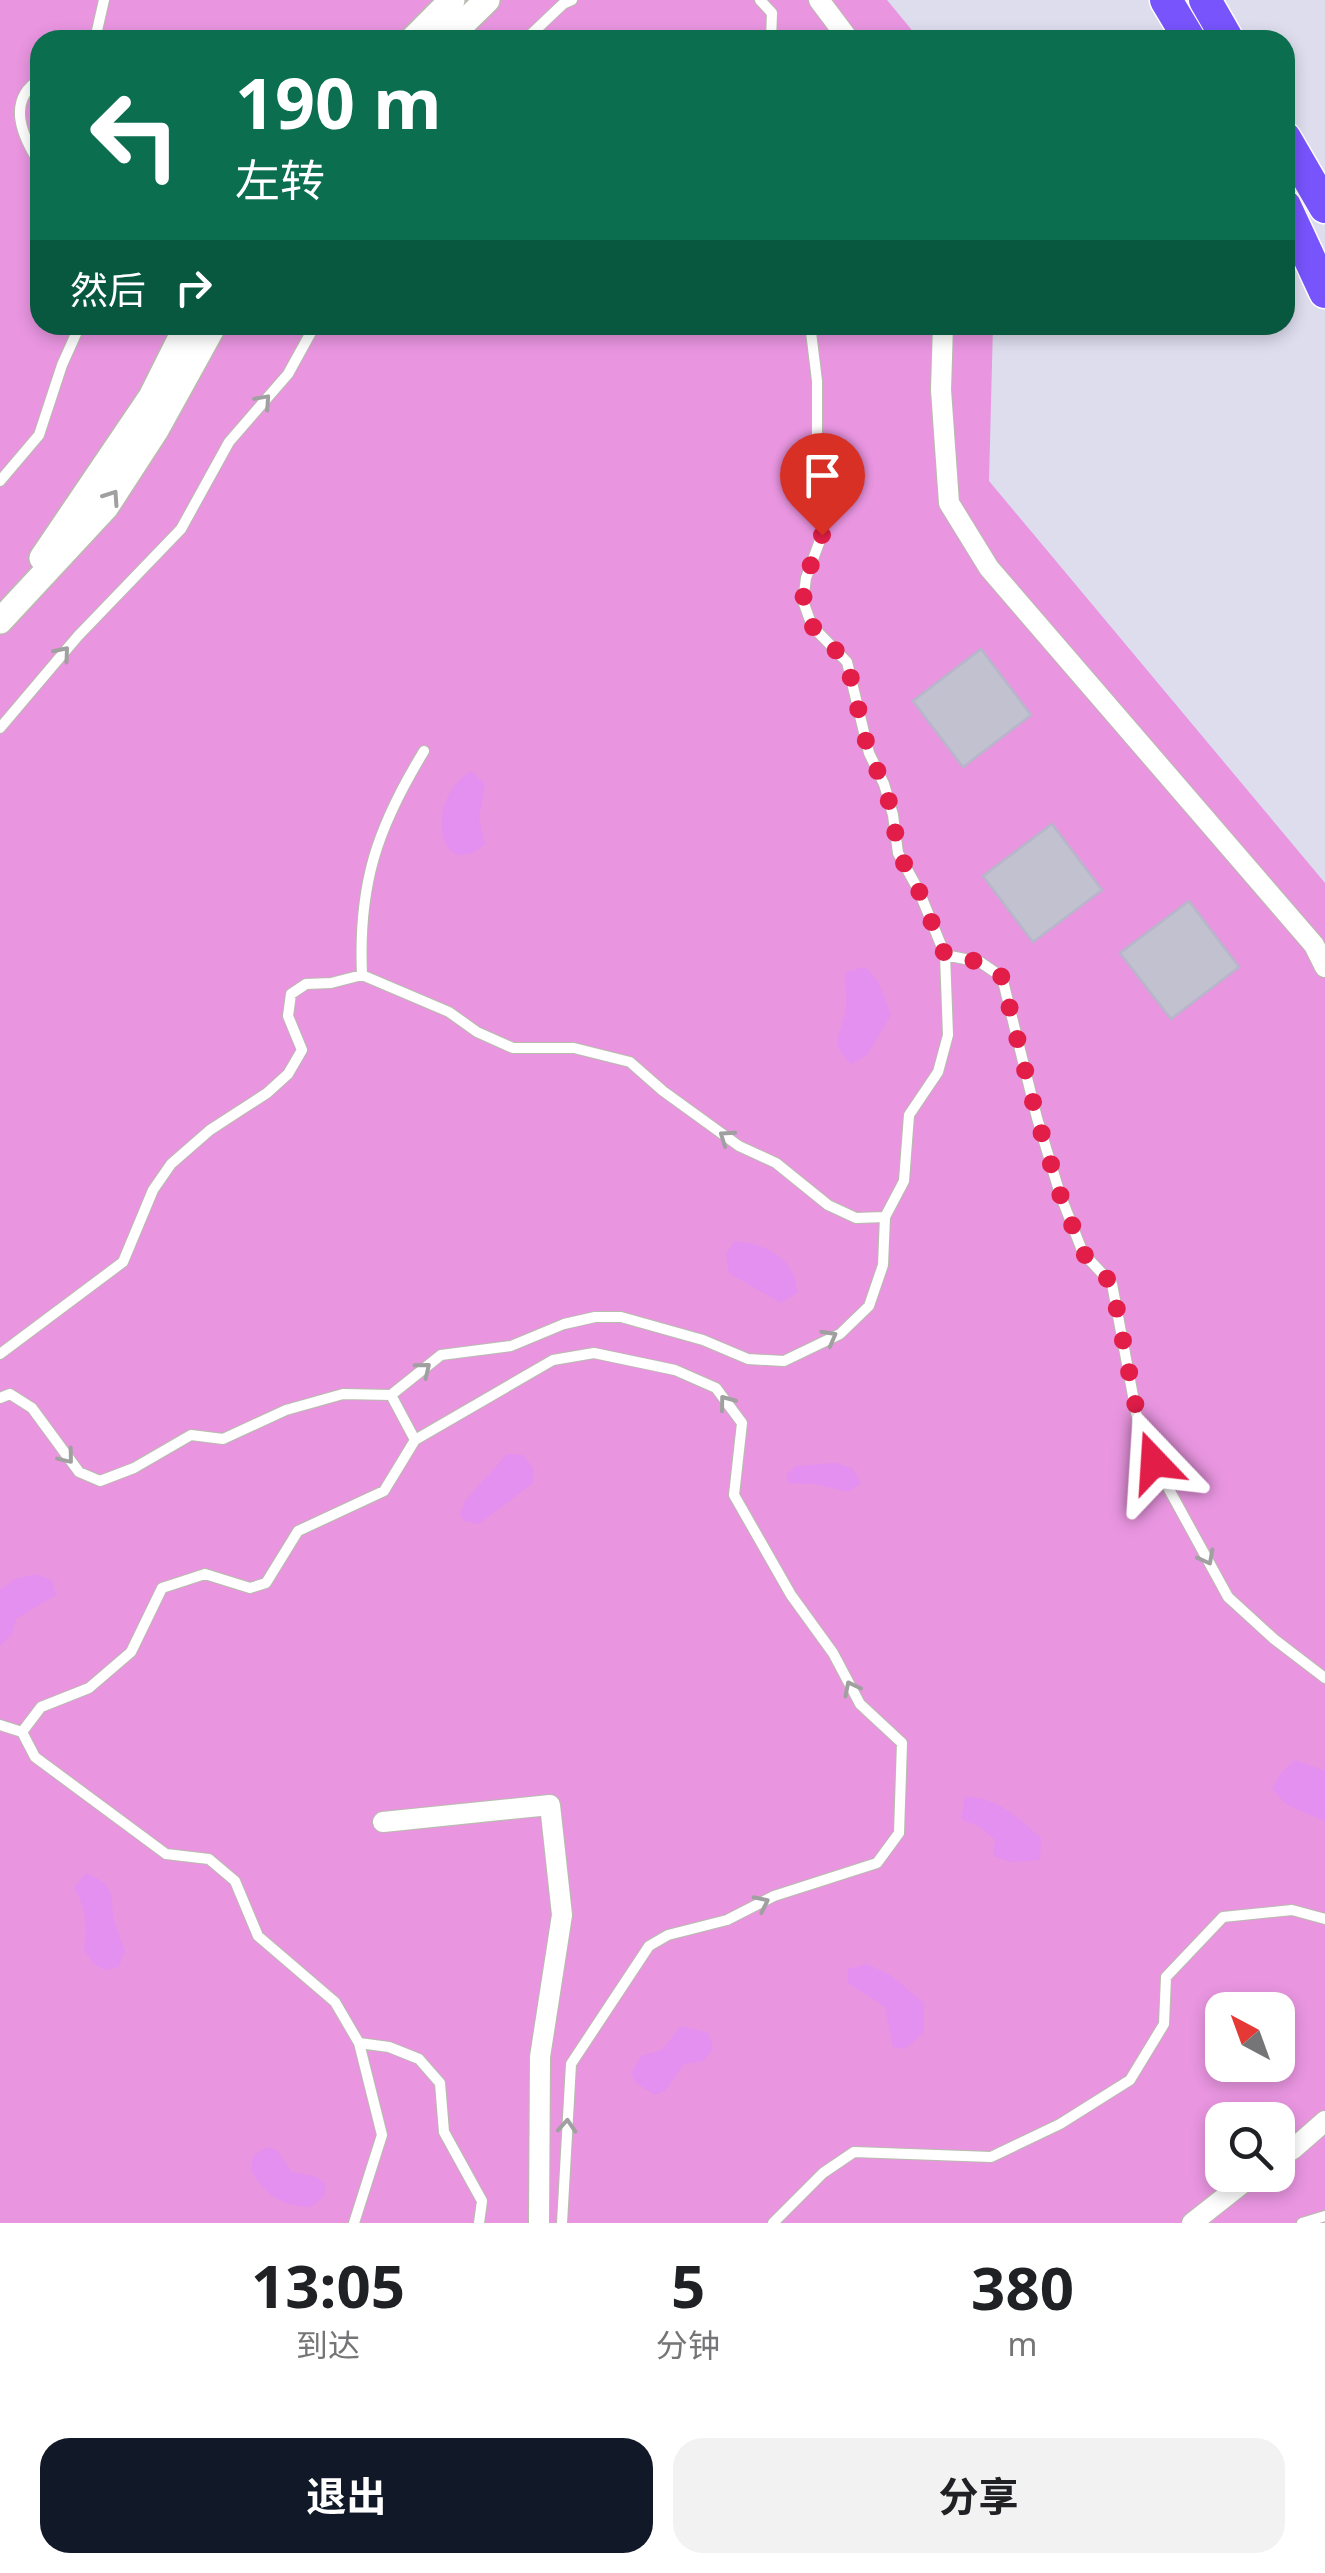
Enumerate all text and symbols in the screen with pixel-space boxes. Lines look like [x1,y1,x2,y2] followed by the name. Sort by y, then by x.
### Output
[235,54,442,150] text: 190 m
[70,70,200,200] icon: left
[235,149,325,210] text: 左转
[166,260,221,315] icon: right
[70,263,146,315] text: 然后
[252,394,270,413] one-way arrow
[780,433,865,536] pin
[795,448,850,503] icon: arrive
[100,489,118,508] one-way arrow
[51,647,69,665] one-way arrow
[719,1131,737,1148] one-way arrow
[820,1330,838,1350] one-way arrow
[412,1363,430,1381] one-way arrow
[721,1395,738,1413] one-way arrow
[1102,1410,1206,1514] position arrow
[55,1445,73,1463] one-way arrow
[1194,1547,1214,1565] one-way arrow
[843,1680,863,1698] one-way arrow
[751,1895,769,1915] one-way arrow
[1205,1992,1295,2082] north arrow
[1205,1992,1295,2192] map controls
[1205,2102,1295,2192] button: search
[555,2117,577,2133] one-way arrow
[251,2244,405,2326] text: 13:05
[671,2244,705,2326] text: 5
[971,2246,1074,2328] text: 380
[1008,2322,1038,2365] text: m
[296,2323,360,2366] text: 到达
[656,2323,720,2366] text: 分钟
[40,2438,653,2553] button: 退出
[673,2438,1285,2553] button: 分享

